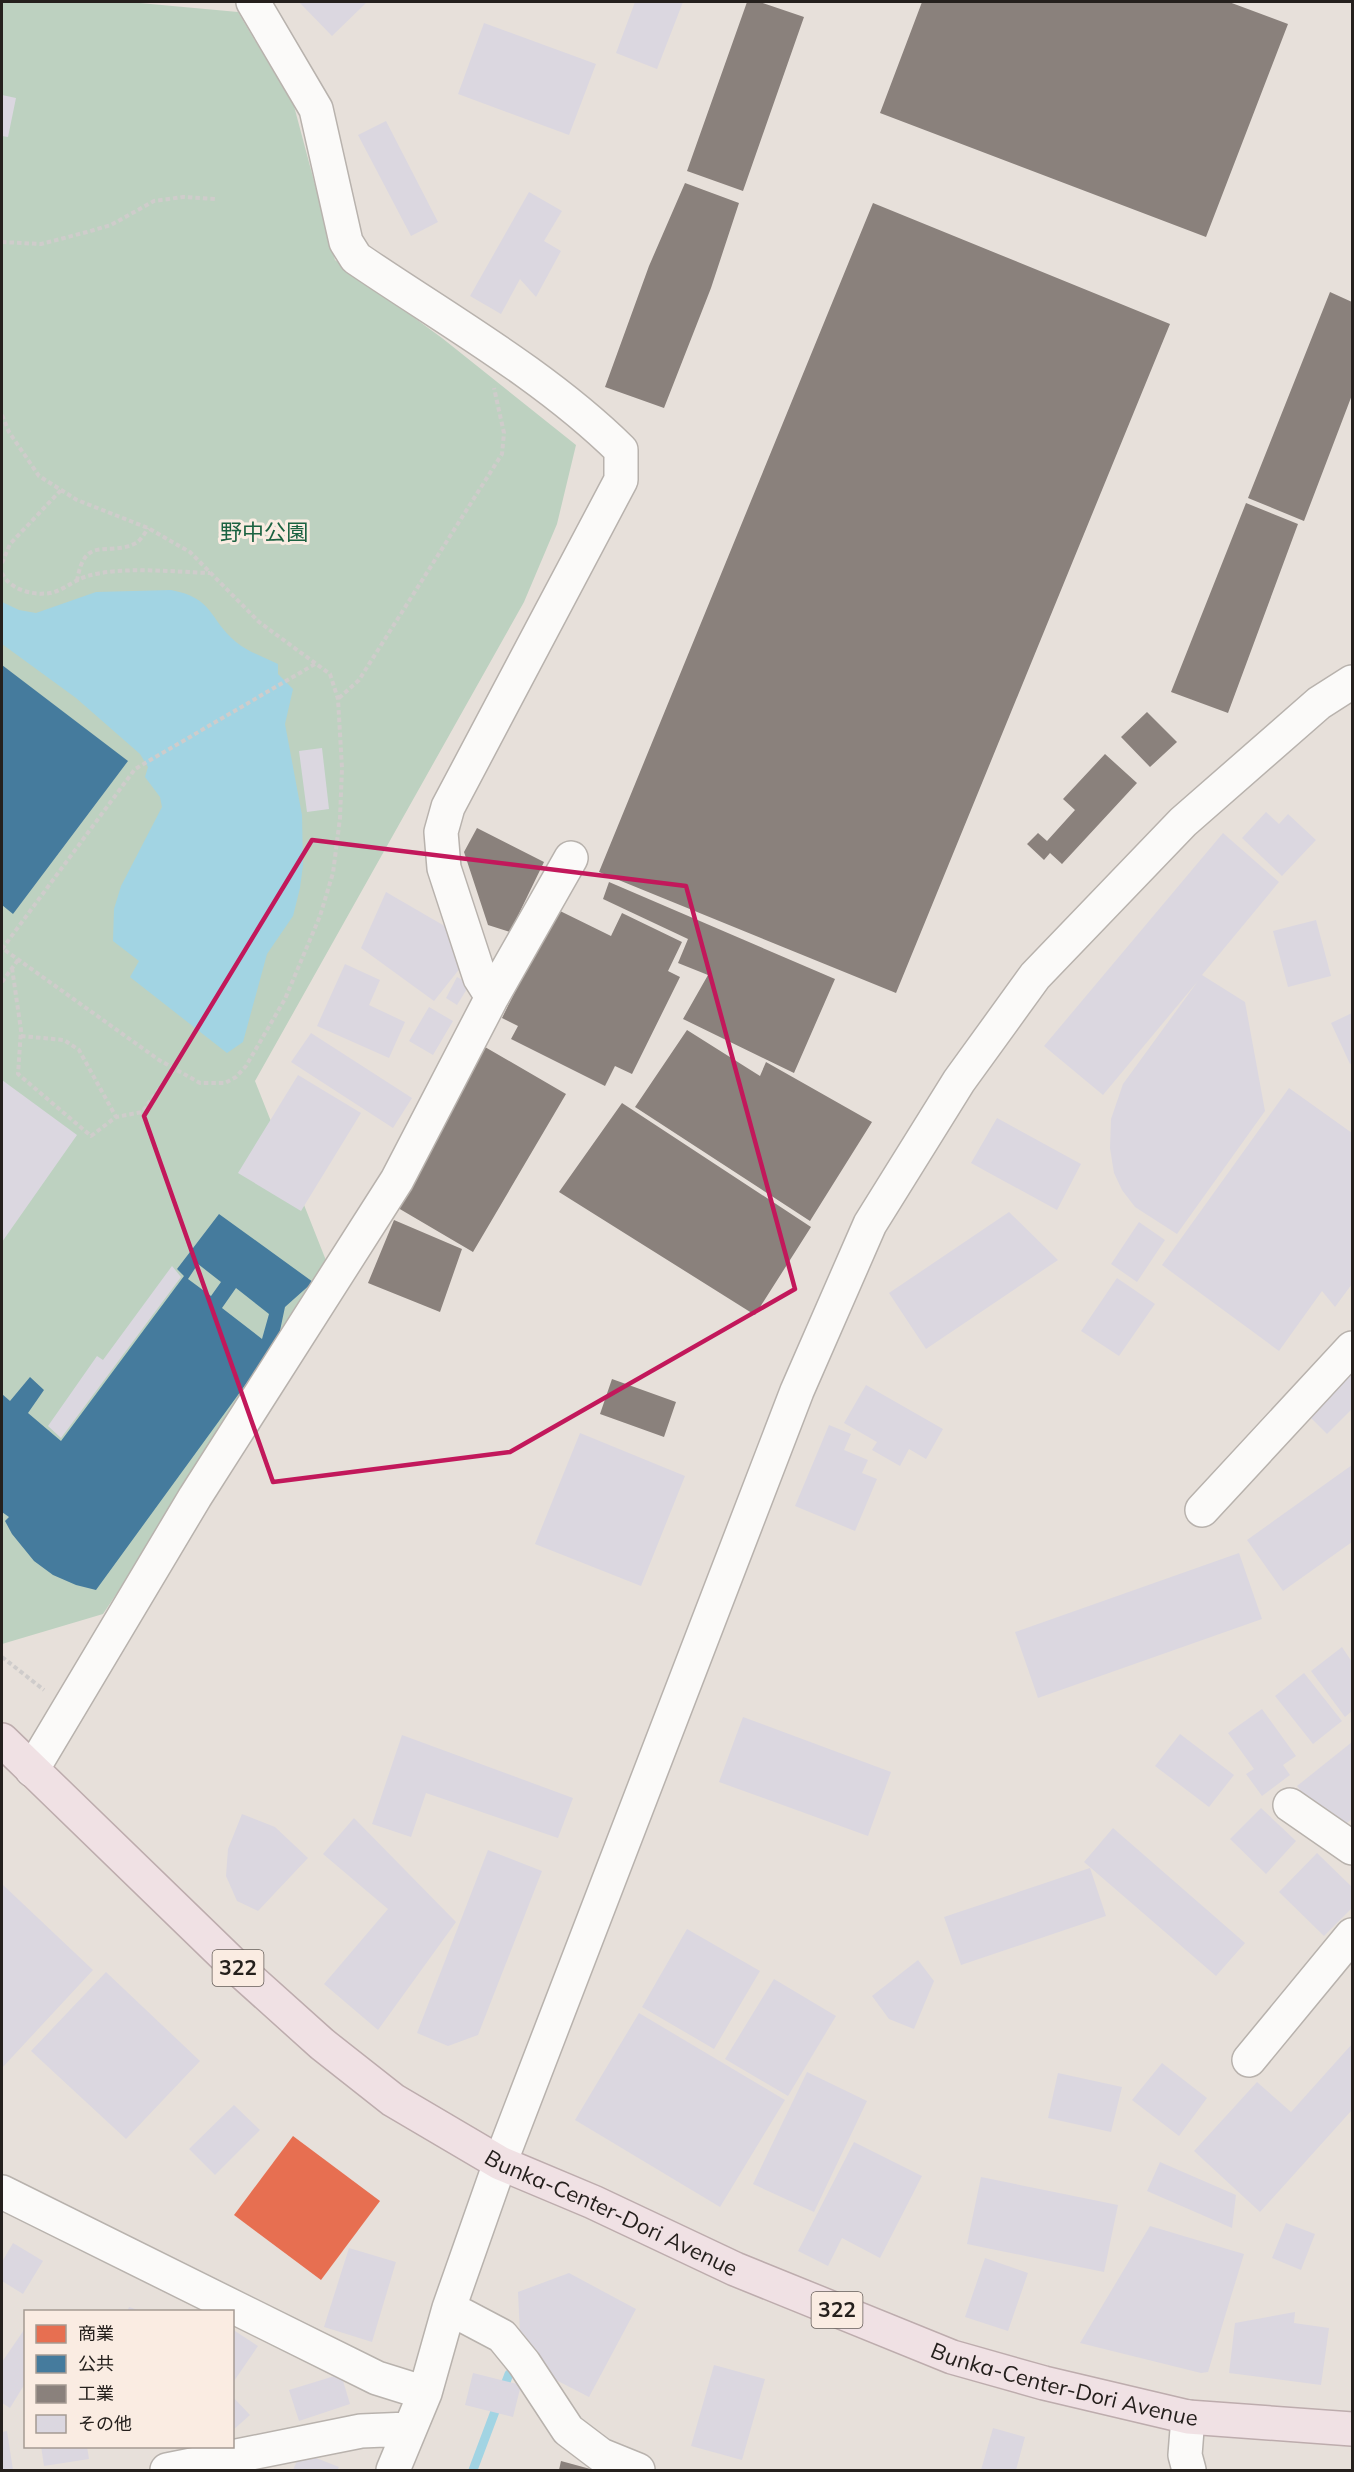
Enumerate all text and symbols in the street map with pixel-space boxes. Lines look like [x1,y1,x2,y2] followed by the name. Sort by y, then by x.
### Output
[220,518,308,546] park label: 野中公園
[212,1950,264,1986] road number: 322
[480,2143,742,2282] street label: Bunka-Center-Dori Avenue
[812,2292,862,2328] road number: 322
[24,2310,234,2448] legend
[78,2322,114,2345] text: 商業
[927,2336,1199,2432] street label: Bunka-Center-Dori Avenue
[78,2352,114,2375] text: 公共
[78,2382,114,2405] text: 工業
[78,2412,132,2435] text: その他

